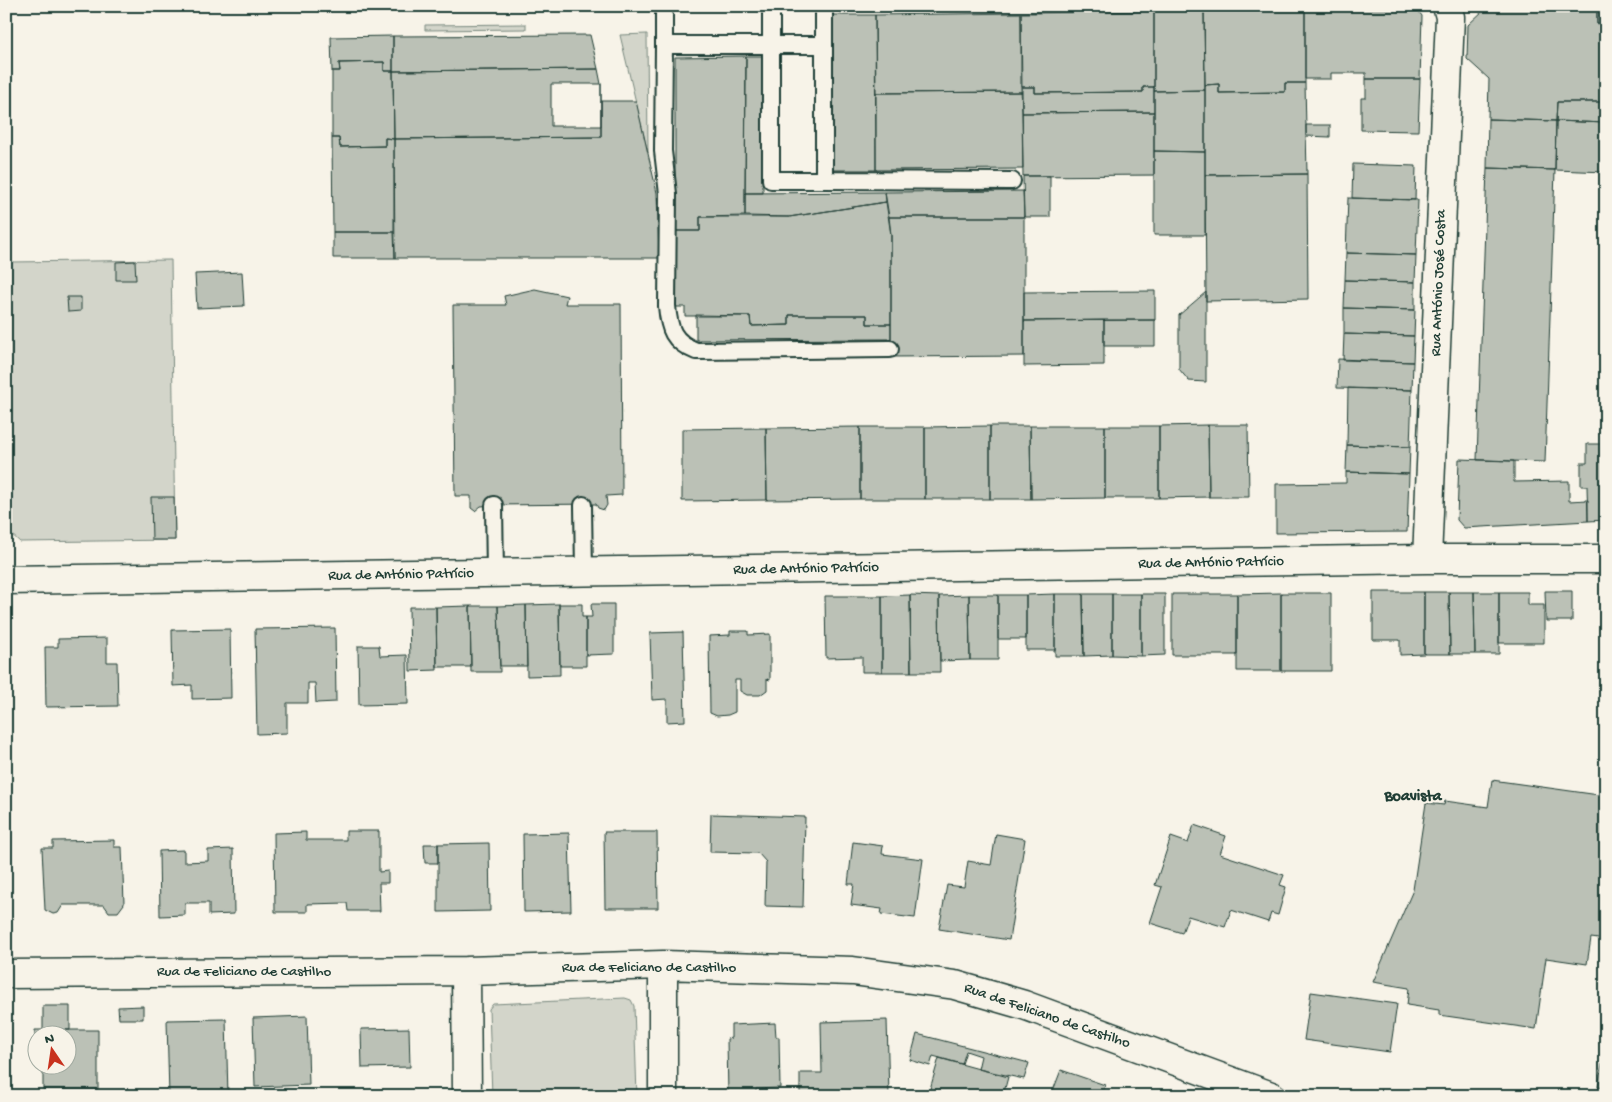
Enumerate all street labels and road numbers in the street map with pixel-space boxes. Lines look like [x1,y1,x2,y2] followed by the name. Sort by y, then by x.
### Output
[1427,209,1451,357] street label: Rua António José Costa
[1138,553,1284,573] street label: Rua de António Patrício
[733,559,879,579] street label: Rua de António Patrício
[328,565,474,585] street label: Rua de António Patrício
[562,959,736,977] street label: Rua de Feliciano de Castilho
[157,963,331,981] street label: Rua de Feliciano de Castilho
[962,979,1133,1053] street label: Rua de Feliciano de Castilho

